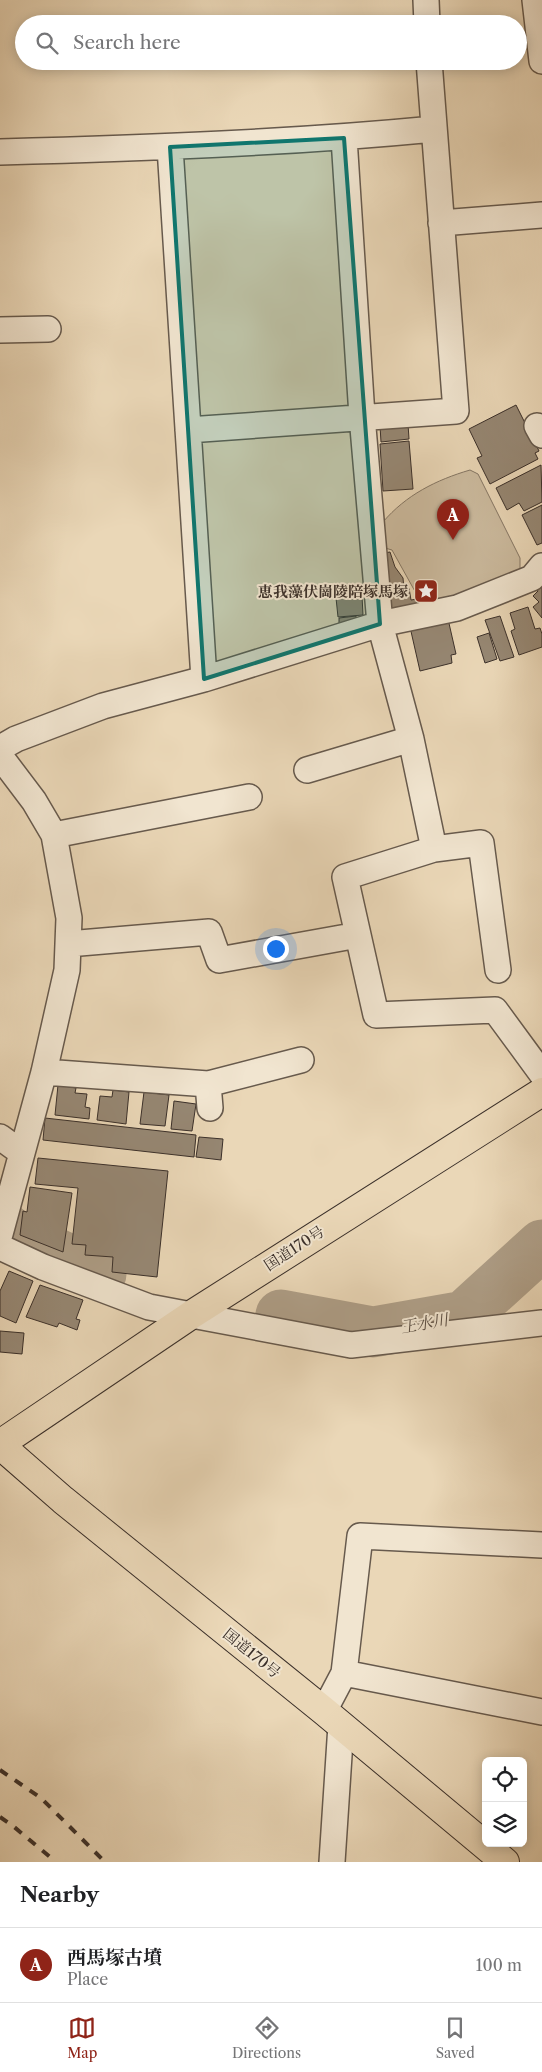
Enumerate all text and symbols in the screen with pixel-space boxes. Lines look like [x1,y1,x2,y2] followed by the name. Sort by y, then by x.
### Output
[15,15,527,70] search box
[33,29,61,57] icon: search
[73,31,181,54] text: Search here
[437,499,469,540] pin: A
[413,578,439,604] place icon: 恵我藻伏崗陵陪塚馬塚
[258,582,408,601] place label: 恵我藻伏崗陵陪塚馬塚
[263,936,289,962] your location
[260,1221,328,1275] street label: 国道170号
[399,1309,451,1337] water label: 王水川
[220,1624,284,1682] street label: 国道170号
[482,1757,527,1847] map controls
[482,1757,527,1802] button: locate
[482,1802,527,1847] button: layers
[20,1882,99,1907] text: Nearby
[67,1946,162,1969] text: 西馬塚古墳
[30,1955,42,1975] text: A
[476,1955,522,1975] text: 100 m
[67,1969,108,1989] text: Place
[67,2014,97,2062] tab: Map
[232,2014,301,2062] tab: Directions
[436,2014,475,2062] tab: Saved

